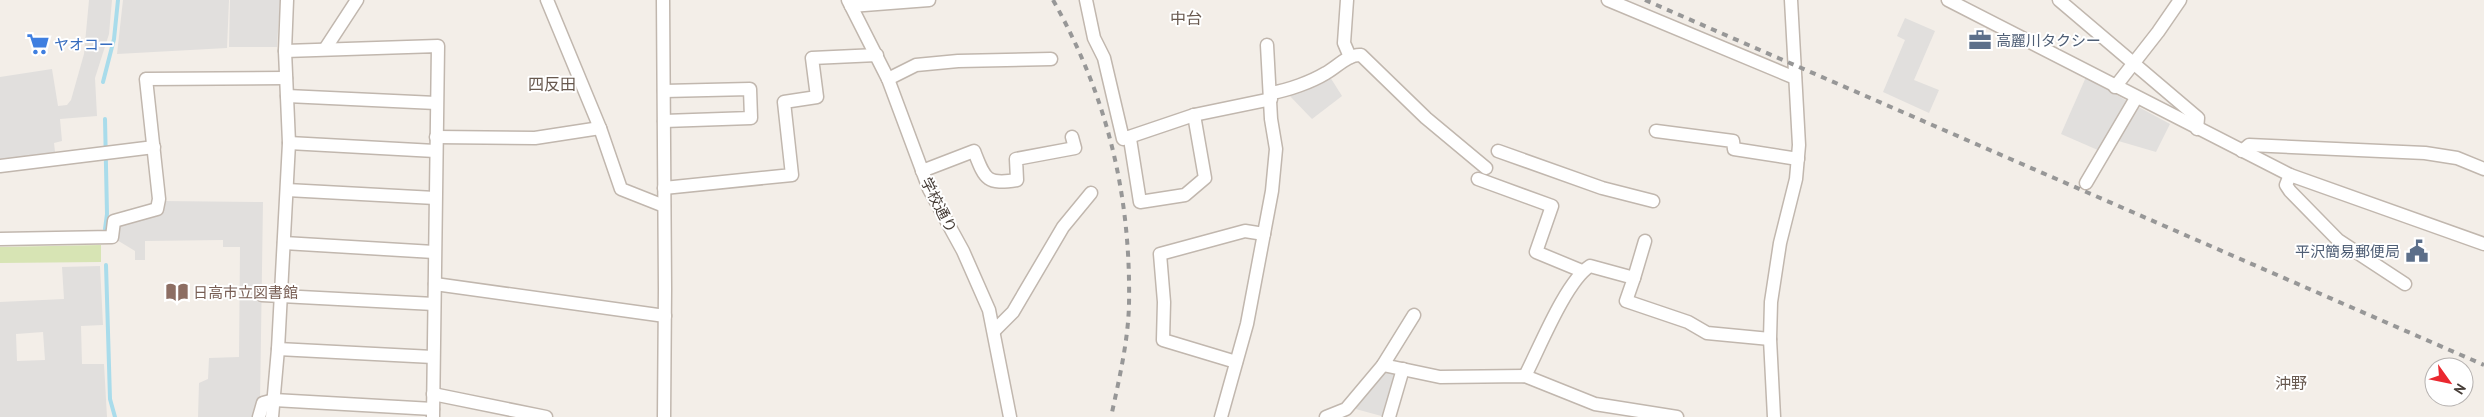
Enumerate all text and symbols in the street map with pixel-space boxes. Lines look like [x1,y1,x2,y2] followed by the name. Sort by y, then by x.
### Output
[1170,8,1202,28] district label: 中台
[1967,27,1993,53] office icon: 高麗川タクシー
[25,31,51,57] supermarket icon: ヤオコー
[1996,31,2101,50] place label: 高麗川タクシー
[54,35,114,54] place label: ヤオコー
[528,74,576,94] district label: 四反田
[917,174,961,236] street label: 学校通り
[2404,238,2430,264] public building icon: 平沢簡易郵便局
[2295,242,2400,261] place label: 平沢簡易郵便局
[164,279,190,305] library icon: 日高市立図書館
[193,283,298,302] place label: 日高市立図書館
[2424,357,2474,407] north arrow
[2275,373,2307,393] district label: 沖野
[2450,380,2470,398] text: N

